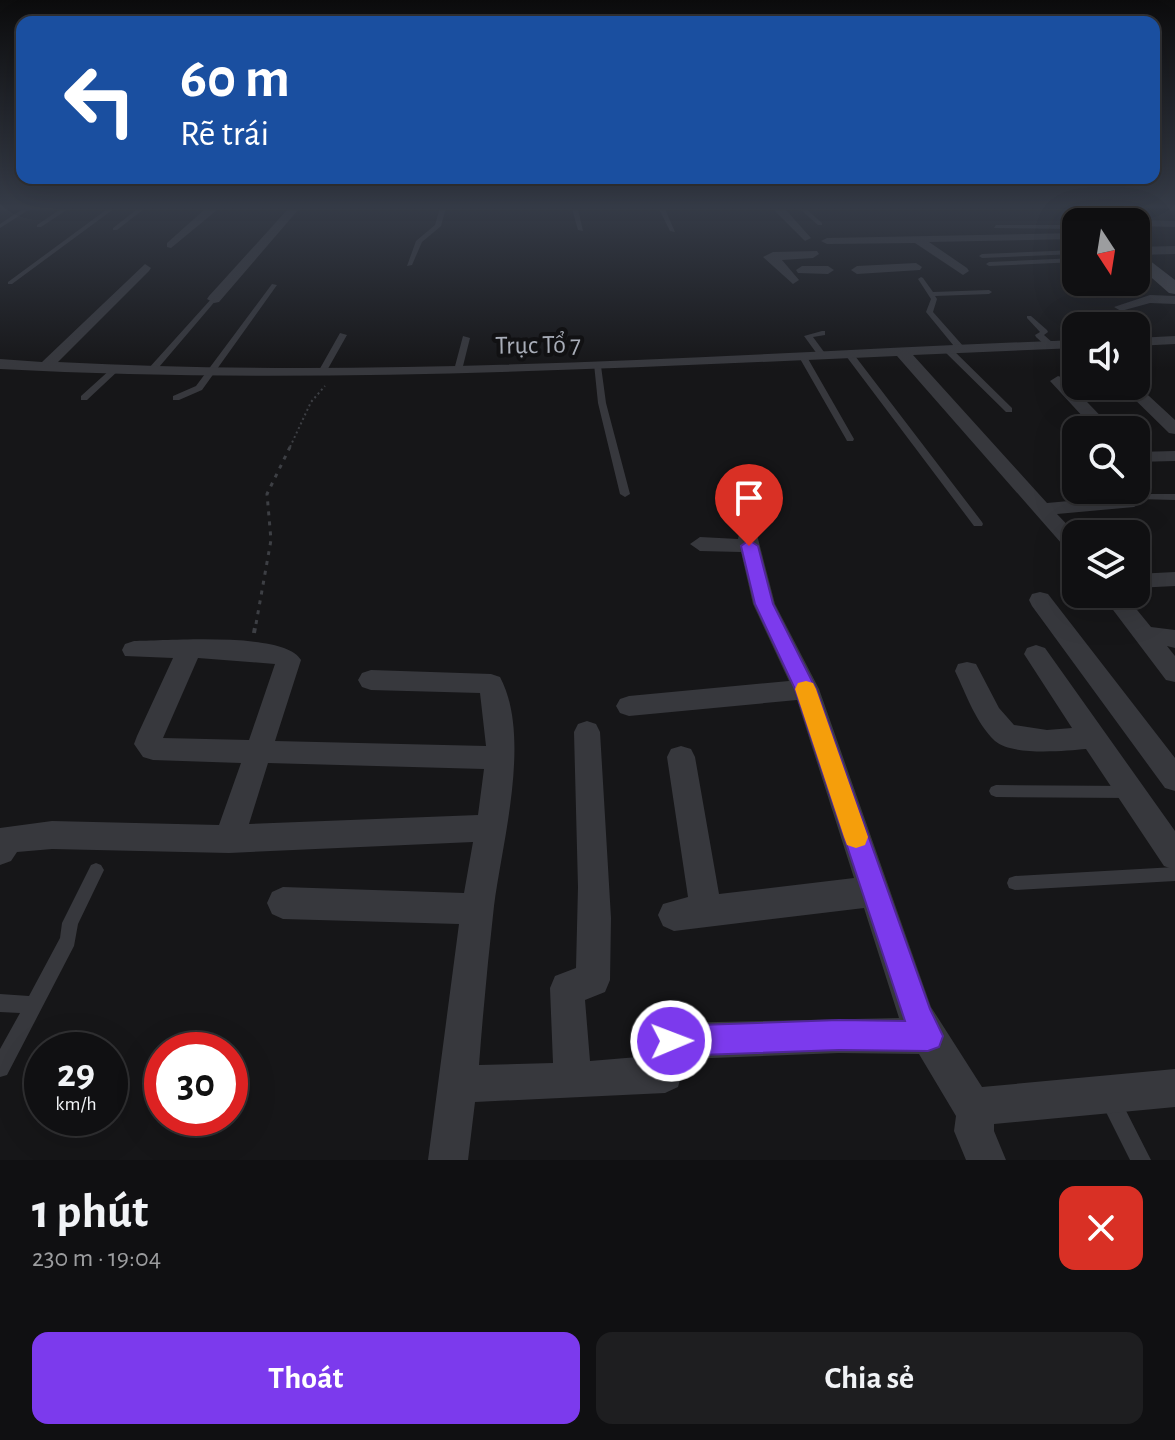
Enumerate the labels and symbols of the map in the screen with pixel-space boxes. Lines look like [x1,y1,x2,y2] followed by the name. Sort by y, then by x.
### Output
[1062,208,1150,296] north arrow
[495,330,581,359] street label: Trục Tổ 7
[715,464,783,546] pin
[629,999,713,1083] position arrow
[144,1032,248,1136] speed limit sign: 30

